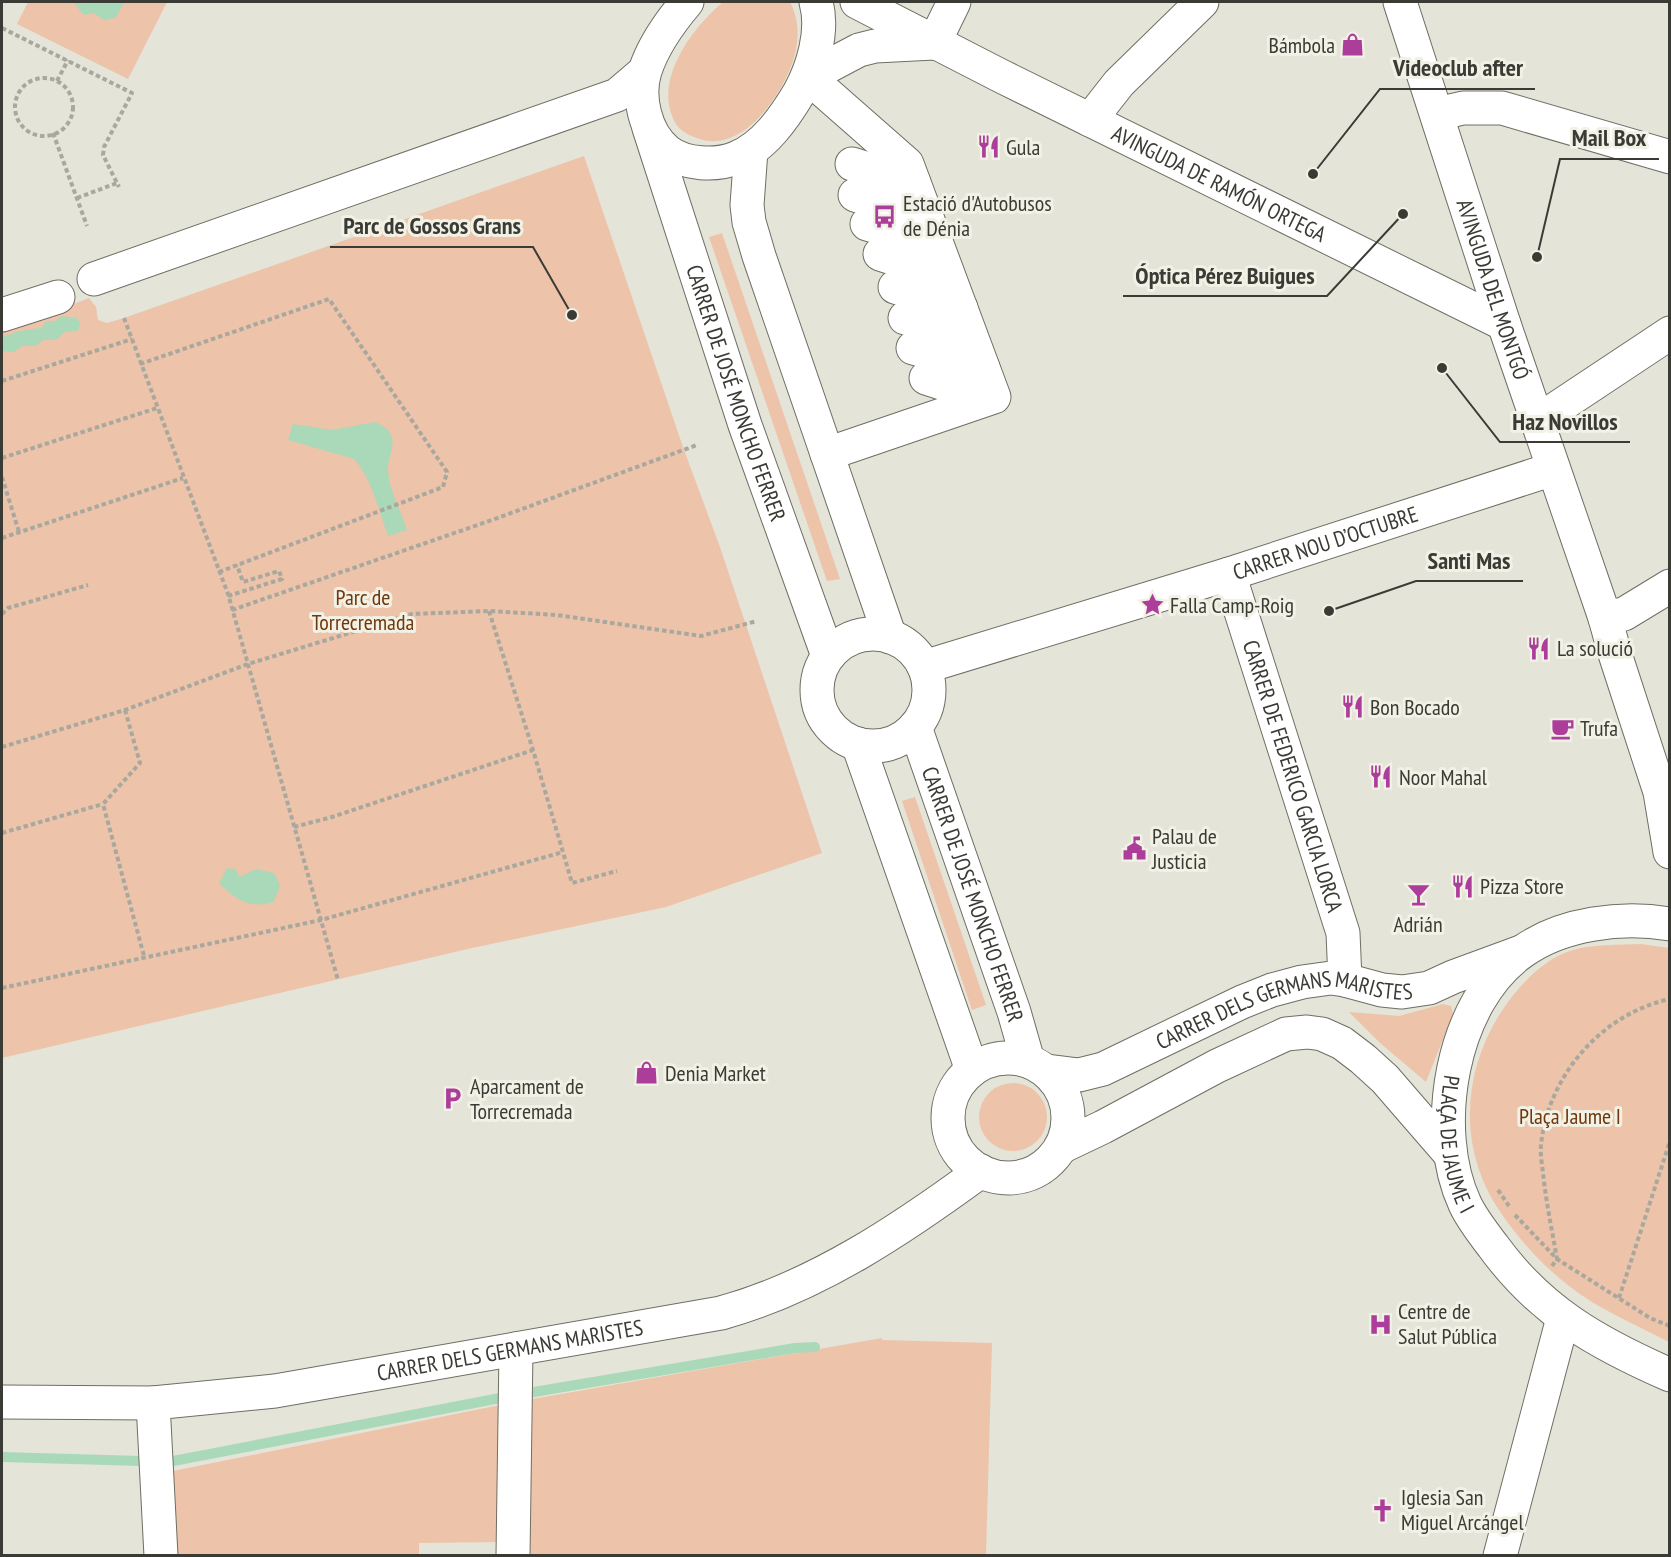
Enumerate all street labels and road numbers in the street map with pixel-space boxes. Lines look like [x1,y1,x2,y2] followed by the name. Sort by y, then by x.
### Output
[1107,119,1331,248] street label: AVINGUDA DE RAMÓN ORTEGA
[1451,195,1536,383] street label: AVINGUDA DEL MONTGÓ
[680,261,792,525] street label: CARRER DE JOSÉ MONCHO FERRER
[1229,500,1421,586] street label: CARRER NOU D’OCTUBRE
[1237,637,1350,916] street label: CARRER DE FEDERICO GARCIA LORCA
[916,763,1030,1025] street label: CARRER DE JOSÉ MONCHO FERRER
[1151,964,1414,1055] street label: CARRER DELS GERMANS MARISTES
[1434,1073,1481,1218] street label: PLAÇA DE JAUME I
[375,1313,645,1387] street label: CARRER DELS GERMANS MARISTES

